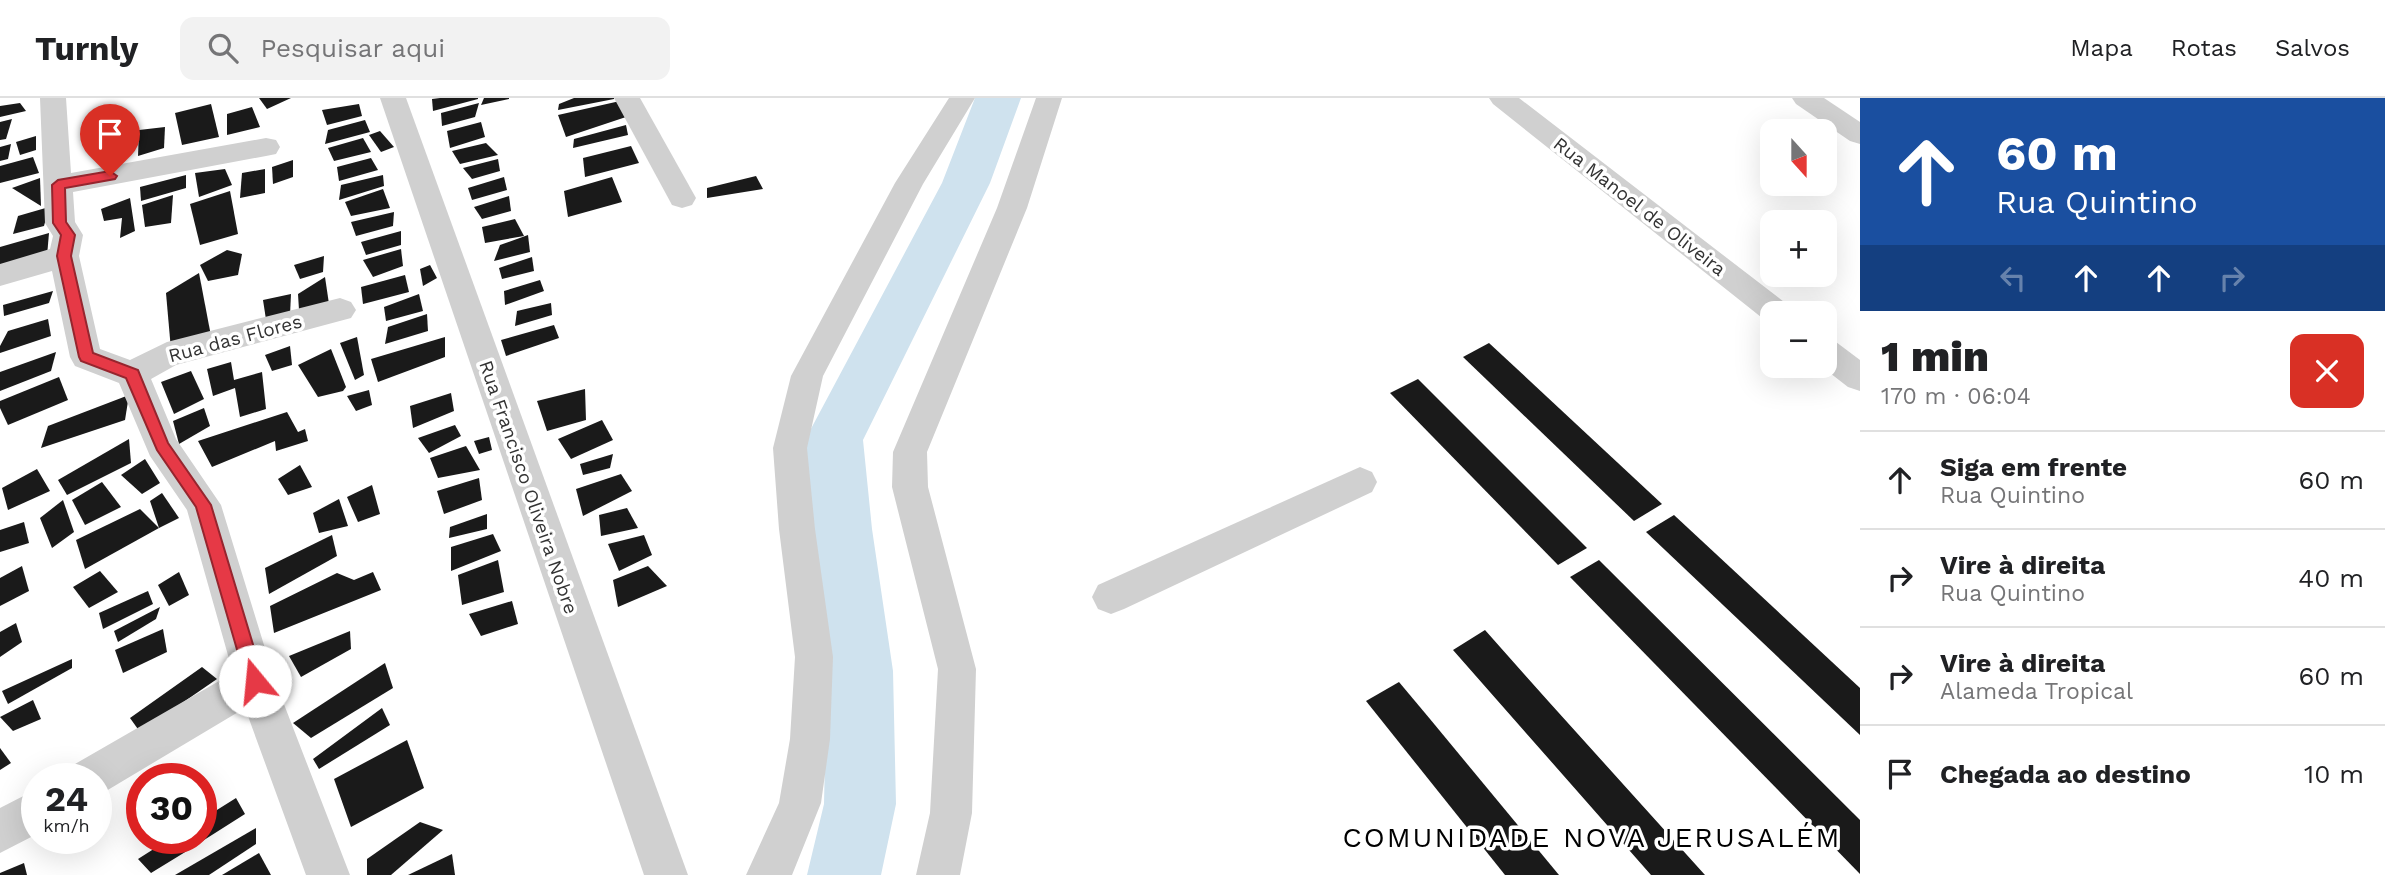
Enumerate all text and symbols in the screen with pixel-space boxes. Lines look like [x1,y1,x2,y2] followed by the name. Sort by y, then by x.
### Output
[180,17,670,80] search box
[35,29,138,68] text: Turnly
[204,29,242,67] icon: search
[260,33,445,63] text: Pesquisar aqui
[2070,34,2133,62] text: Mapa
[2171,34,2237,62] text: Rotas
[2275,34,2350,62] text: Salvos
[80,104,140,176] pin
[91,115,129,153] icon: arrive
[1760,119,1838,196] north arrow
[1760,119,1837,378] map controls
[1996,124,2118,182] text: 60 m
[1881,126,1972,217] icon: ahead
[1549,132,1731,281] street label: Rua Manoel de Oliveira
[1996,183,2198,221] text: Rua Quintino
[1760,210,1837,287] button: +
[1994,259,2032,297] icon: left
[2067,259,2105,297] icon: ahead
[2140,259,2178,297] icon: ahead
[2213,259,2251,297] icon: right
[1760,301,1837,378] button: −
[166,310,304,367] street label: Rua das Flores
[1881,332,1989,381] text: 1 min
[2290,334,2364,408] button: close
[474,357,583,617] street label: Rua Francisco Oliveira Nobre
[1881,383,2031,410] text: 170 m · 06:04
[1940,452,2127,482] text: Siga em frente
[1881,461,1919,499] icon: ahead
[2298,465,2364,495] text: 60 m
[1940,482,2085,509] text: Rua Quintino
[1940,550,2105,580] text: Vire à direita
[1881,559,1919,597] icon: right
[2298,563,2364,593] text: 40 m
[1940,580,2085,607] text: Rua Quintino
[218,644,292,718] position arrow
[1940,648,2105,678] text: Vire à direita
[1881,657,1919,695] icon: right
[2298,661,2364,691] text: 60 m
[1940,678,2133,705] text: Alameda Tropical
[1881,755,1919,793] icon: arrive
[1940,759,2191,789] text: Chegada ao destino
[2304,759,2364,789] text: 10 m
[126,763,217,854] speed limit sign: 30
[45,778,88,820] text: 24
[43,815,90,836] text: km/h
[1343,821,1841,854] district label: COMUNIDADE NOVA JERUSALÉM

